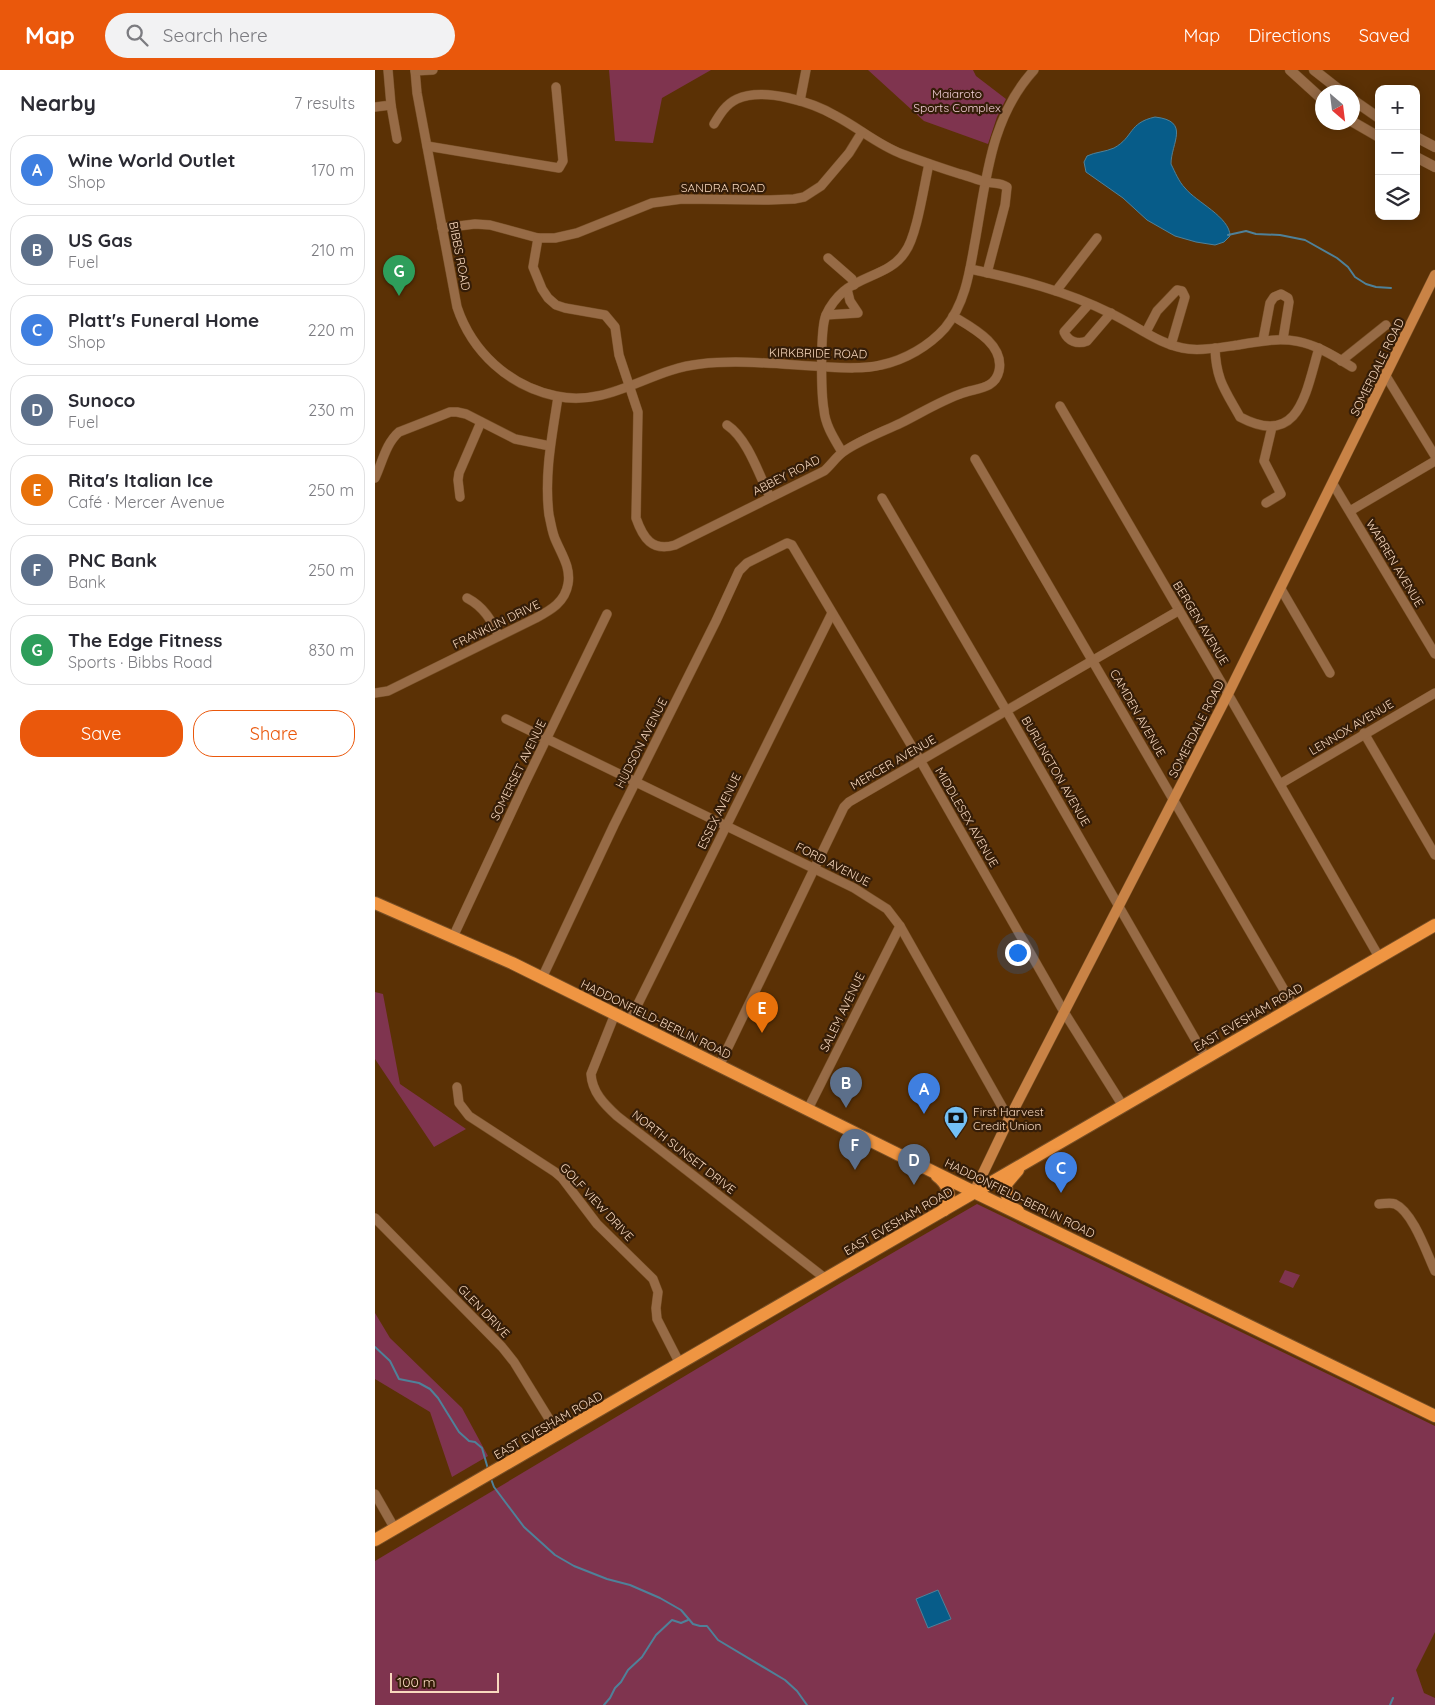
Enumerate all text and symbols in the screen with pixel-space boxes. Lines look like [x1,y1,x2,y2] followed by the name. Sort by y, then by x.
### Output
[105,13,455,58] search box
[25,20,75,50] text: Map
[123,21,151,49] icon: search
[163,23,268,47] text: Search here
[1183,24,1220,47] text: Map
[1248,24,1331,47] text: Directions
[1359,24,1410,47] text: Saved
[1315,85,1360,130] north arrow
[1375,85,1420,220] map controls
[1375,85,1420,130] button: +
[913,86,1001,115] park label: Maiaroto Sports Complex
[20,90,96,116] text: Nearby
[294,93,355,113] text: 7 results
[1375,130,1420,175] button: −
[68,148,235,172] text: Wine World Outlet
[32,160,42,180] text: A
[311,160,354,180] text: 170 m
[68,172,105,192] text: Shop
[1375,175,1420,220] button: layers
[681,180,766,195] street label: SANDRA ROAD
[446,220,474,292] street label: BIBBS ROAD
[68,228,132,252] text: US Gas
[32,240,42,260] text: B
[311,240,354,260] text: 210 m
[68,252,99,272] text: Fuel
[383,255,415,296] pin: G
[68,308,259,332] text: Platt's Funeral Home
[1347,315,1407,418] street label: SOMERDALE ROAD
[32,320,42,340] text: C
[308,320,354,340] text: 220 m
[68,332,105,352] text: Shop
[769,345,868,361] street label: KIRKBRIDE ROAD
[68,388,135,412] text: Sunoco
[31,400,43,420] text: D
[308,400,354,420] text: 230 m
[68,412,99,432] text: Fuel
[750,451,823,498] street label: ABBEY ROAD
[68,468,213,492] text: Rita's Italian Ice
[32,480,42,500] text: E
[308,480,354,500] text: 250 m
[68,492,225,512] text: Café · Mercer Avenue
[1363,516,1427,610] street label: WARREN AVENUE
[68,548,157,572] text: PNC Bank
[33,560,42,580] text: F
[308,560,354,580] text: 250 m
[68,572,106,592] text: Bank
[1170,578,1232,668] street label: BERGEN AVENUE
[450,596,542,652] street label: FRANKLIN DRIVE
[68,628,222,652] text: The Edge Fitness
[31,640,43,660] text: G
[308,640,354,660] text: 830 m
[68,652,212,672] text: Sports · Bibbs Road
[1107,667,1169,760] street label: CAMDEN AVENUE
[1165,678,1227,780] street label: SOMERDALE ROAD
[612,695,670,791] street label: HUDSON AVENUE
[1306,696,1396,758] street label: LENNOX AVENUE
[20,710,183,757] button: Save
[193,710,355,757] button: Share
[1018,713,1094,829] street label: BURLINGTON AVENUE
[487,717,549,823] street label: SOMERSET AVENUE
[848,731,939,793] street label: MERCER AVENUE
[932,764,1002,870] street label: MIDDLESEX AVENUE
[694,770,744,852] street label: ESSEX AVENUE
[793,839,873,889] street label: FORD AVENUE
[1005,940,1031,966] your location
[816,970,868,1054] street label: SALEM AVENUE
[578,976,734,1062] street label: HADDONFIELD-BERLIN ROAD
[1191,980,1305,1054] street label: EAST EVESHAM ROAD
[746,992,778,1033] pin: E
[830,1067,862,1108] pin: B
[908,1073,940,1114] pin: A
[973,1104,1044,1133] place label: First Harvest Credit Union
[943,1105,969,1139] bank icon: First Harvest Credit Union
[629,1107,739,1197] street label: NORTH SUNSET DRIVE
[839,1129,871,1170] pin: F
[898,1144,930,1185] pin: D
[1045,1152,1077,1193] pin: C
[942,1155,1098,1241] street label: HADDONFIELD-BERLIN ROAD
[557,1160,637,1244] street label: GOLF VIEW DRIVE
[841,1184,955,1258] street label: EAST EVESHAM ROAD
[455,1281,513,1341] street label: GLEN DRIVE
[491,1388,605,1462] street label: EAST EVESHAM ROAD
[390,1670,499,1693] scale bar
[397,1673,435,1691] text: 100 m

